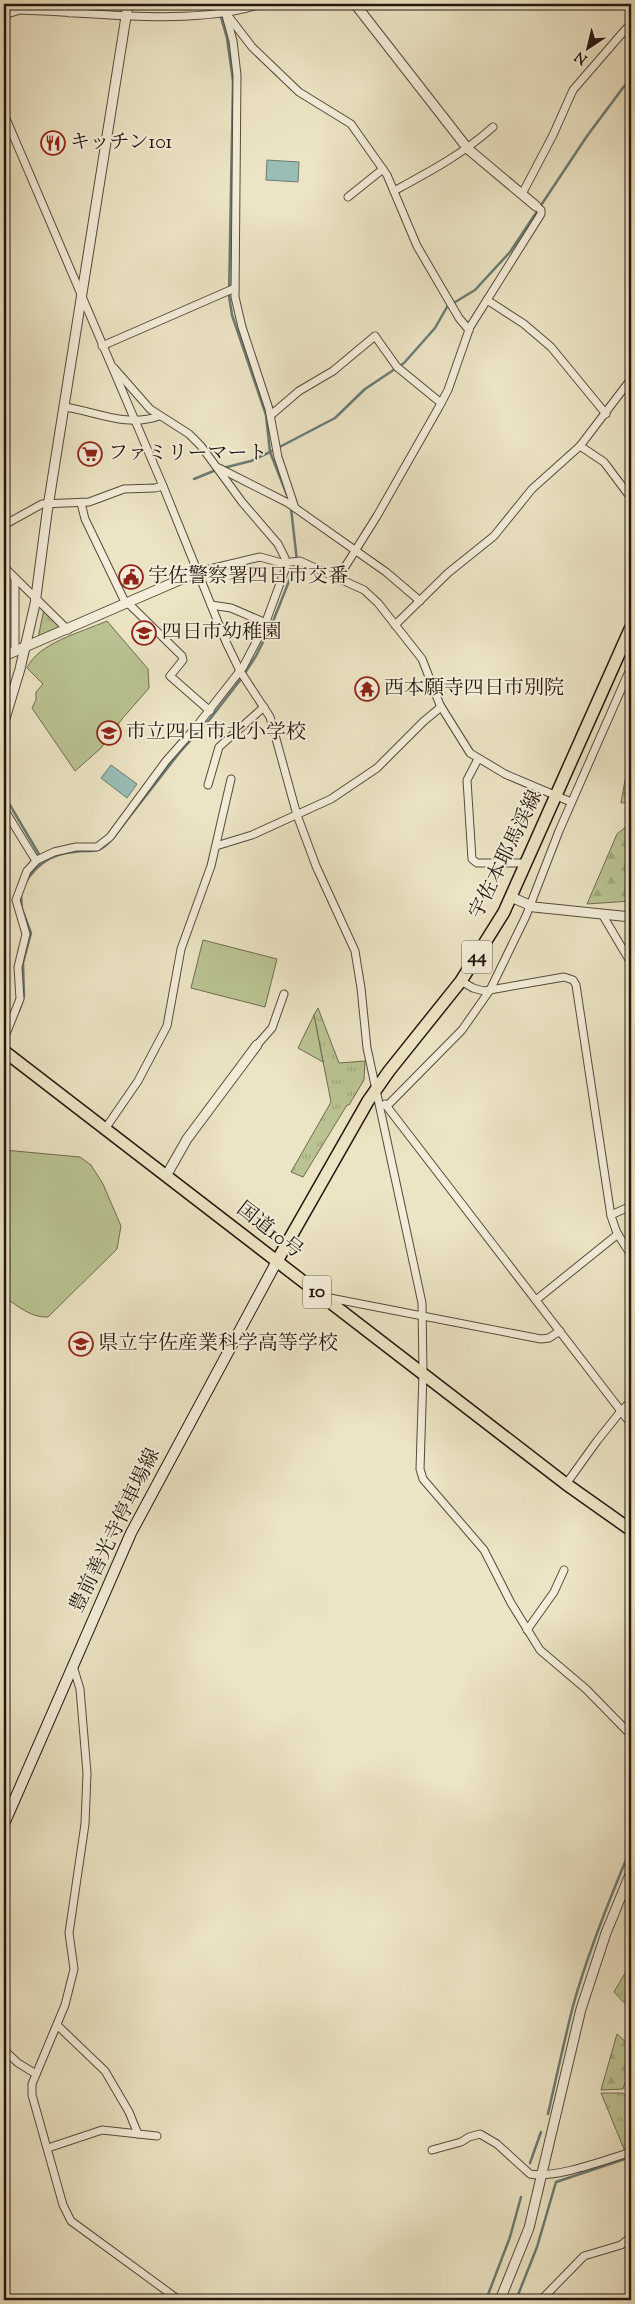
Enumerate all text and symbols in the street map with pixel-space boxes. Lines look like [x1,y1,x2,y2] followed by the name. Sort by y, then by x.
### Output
[562,22,612,72] north arrow
[571,46,592,68] text: N
[70,129,173,158] place label: キッチン101
[40,130,66,156] restaurant icon: キッチン101
[108,440,268,469] place label: ファミリーマート
[77,441,103,467] supermarket icon: ファミリーマート
[148,563,348,592] place label: 宇佐警察署四日市交番
[118,564,144,590] public building icon: 宇佐警察署四日市交番
[162,619,282,648] place label: 四日市幼稚園
[131,620,157,646] school or university icon: 四日市幼稚園
[384,675,564,704] place label: 西本願寺四日市別院
[354,676,380,702] temple icon: 西本願寺四日市別院
[126,719,306,748] place label: 市立四日市北小学校
[96,720,122,746] school or university icon: 市立四日市北小学校
[463,786,551,924] street label: 宇佐本耶馬渓線
[462,940,492,974] road number: 44
[230,1196,308,1266] street label: 国道10号
[303,1275,331,1308] road number: 10
[98,1330,338,1359] place label: 県立宇佐産業科学高等学校
[68,1331,94,1357] school or university icon: 県立宇佐産業科学高等学校
[64,1444,168,1618] street label: 豊前善光寺停車場線

